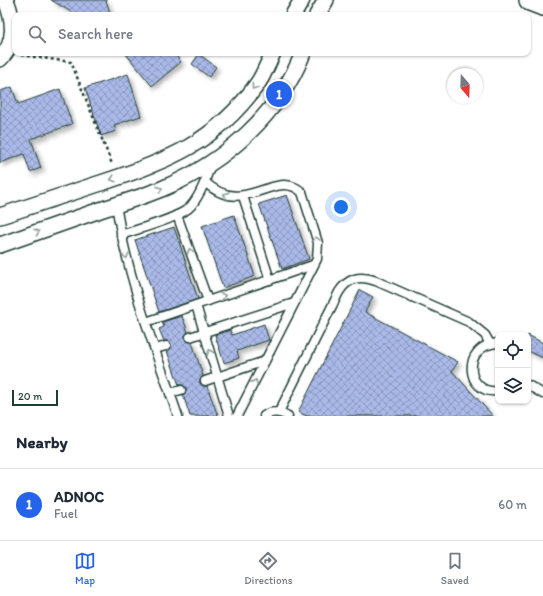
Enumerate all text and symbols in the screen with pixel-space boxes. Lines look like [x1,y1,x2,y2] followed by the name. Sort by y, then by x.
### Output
[12,12,531,56] search box
[26,23,48,45] icon: search
[58,25,133,43] text: Search here
[447,68,483,104] north arrow
[266,79,292,109] pin: 1
[252,83,259,90] one-way arrow
[110,174,117,183] one-way arrow
[156,186,163,194] one-way arrow
[222,191,229,200] one-way arrow
[331,197,351,217] your location
[33,228,40,237] one-way arrow
[313,236,321,242] one-way arrow
[187,248,195,255] one-way arrow
[121,253,130,260] one-way arrow
[219,293,226,301] one-way arrow
[495,332,531,404] map controls
[495,332,531,368] button: locate
[206,349,215,356] one-way arrow
[495,368,531,404] button: layers
[250,378,258,386] one-way arrow
[12,388,58,407] scale bar
[18,390,42,403] text: 20 m
[16,432,68,452] text: Nearby
[54,488,104,506] text: ADNOC
[26,497,32,512] text: 1
[498,497,527,512] text: 60 m
[54,506,78,521] text: Fuel
[74,550,96,587] tab: Map
[244,550,293,587] tab: Directions
[441,550,469,587] tab: Saved

